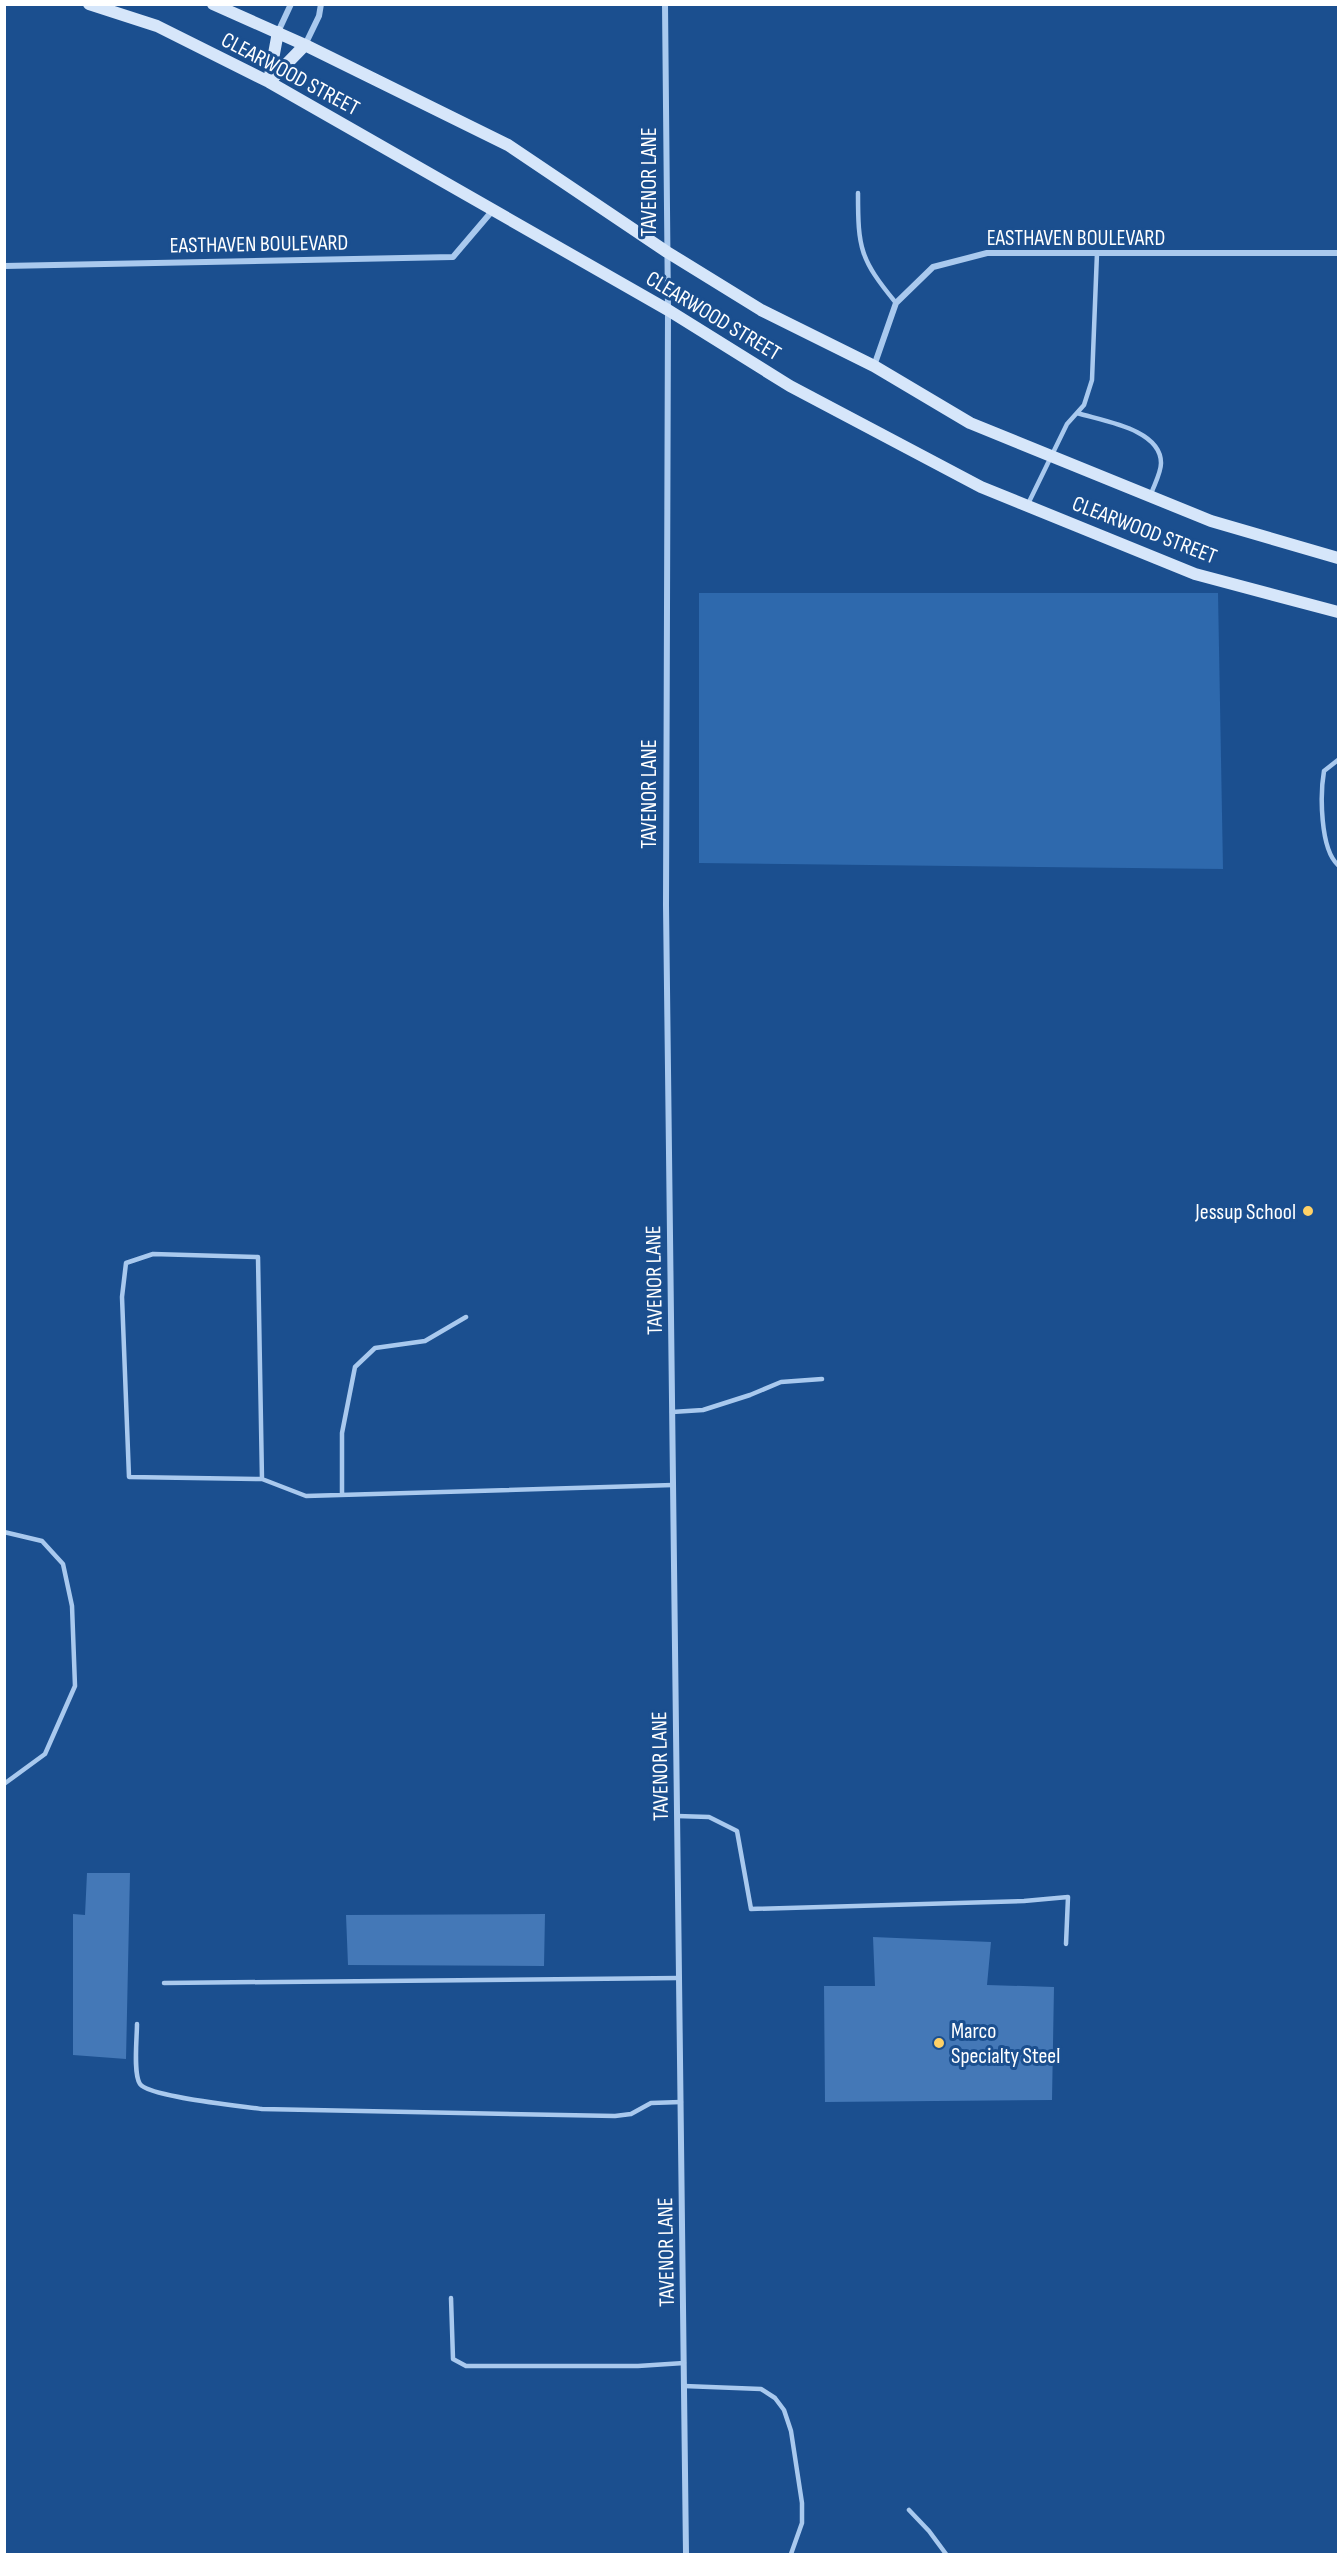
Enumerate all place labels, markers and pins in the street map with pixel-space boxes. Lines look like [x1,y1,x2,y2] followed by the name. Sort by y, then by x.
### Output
[1194,1199,1296,1226] place label: Jessup School
[1301,1204,1315,1218] marker: Jessup School
[951,2018,1060,2070] place label: Marco Specialty Steel
[932,2036,946,2050] marker: Marco Specialty Steel

